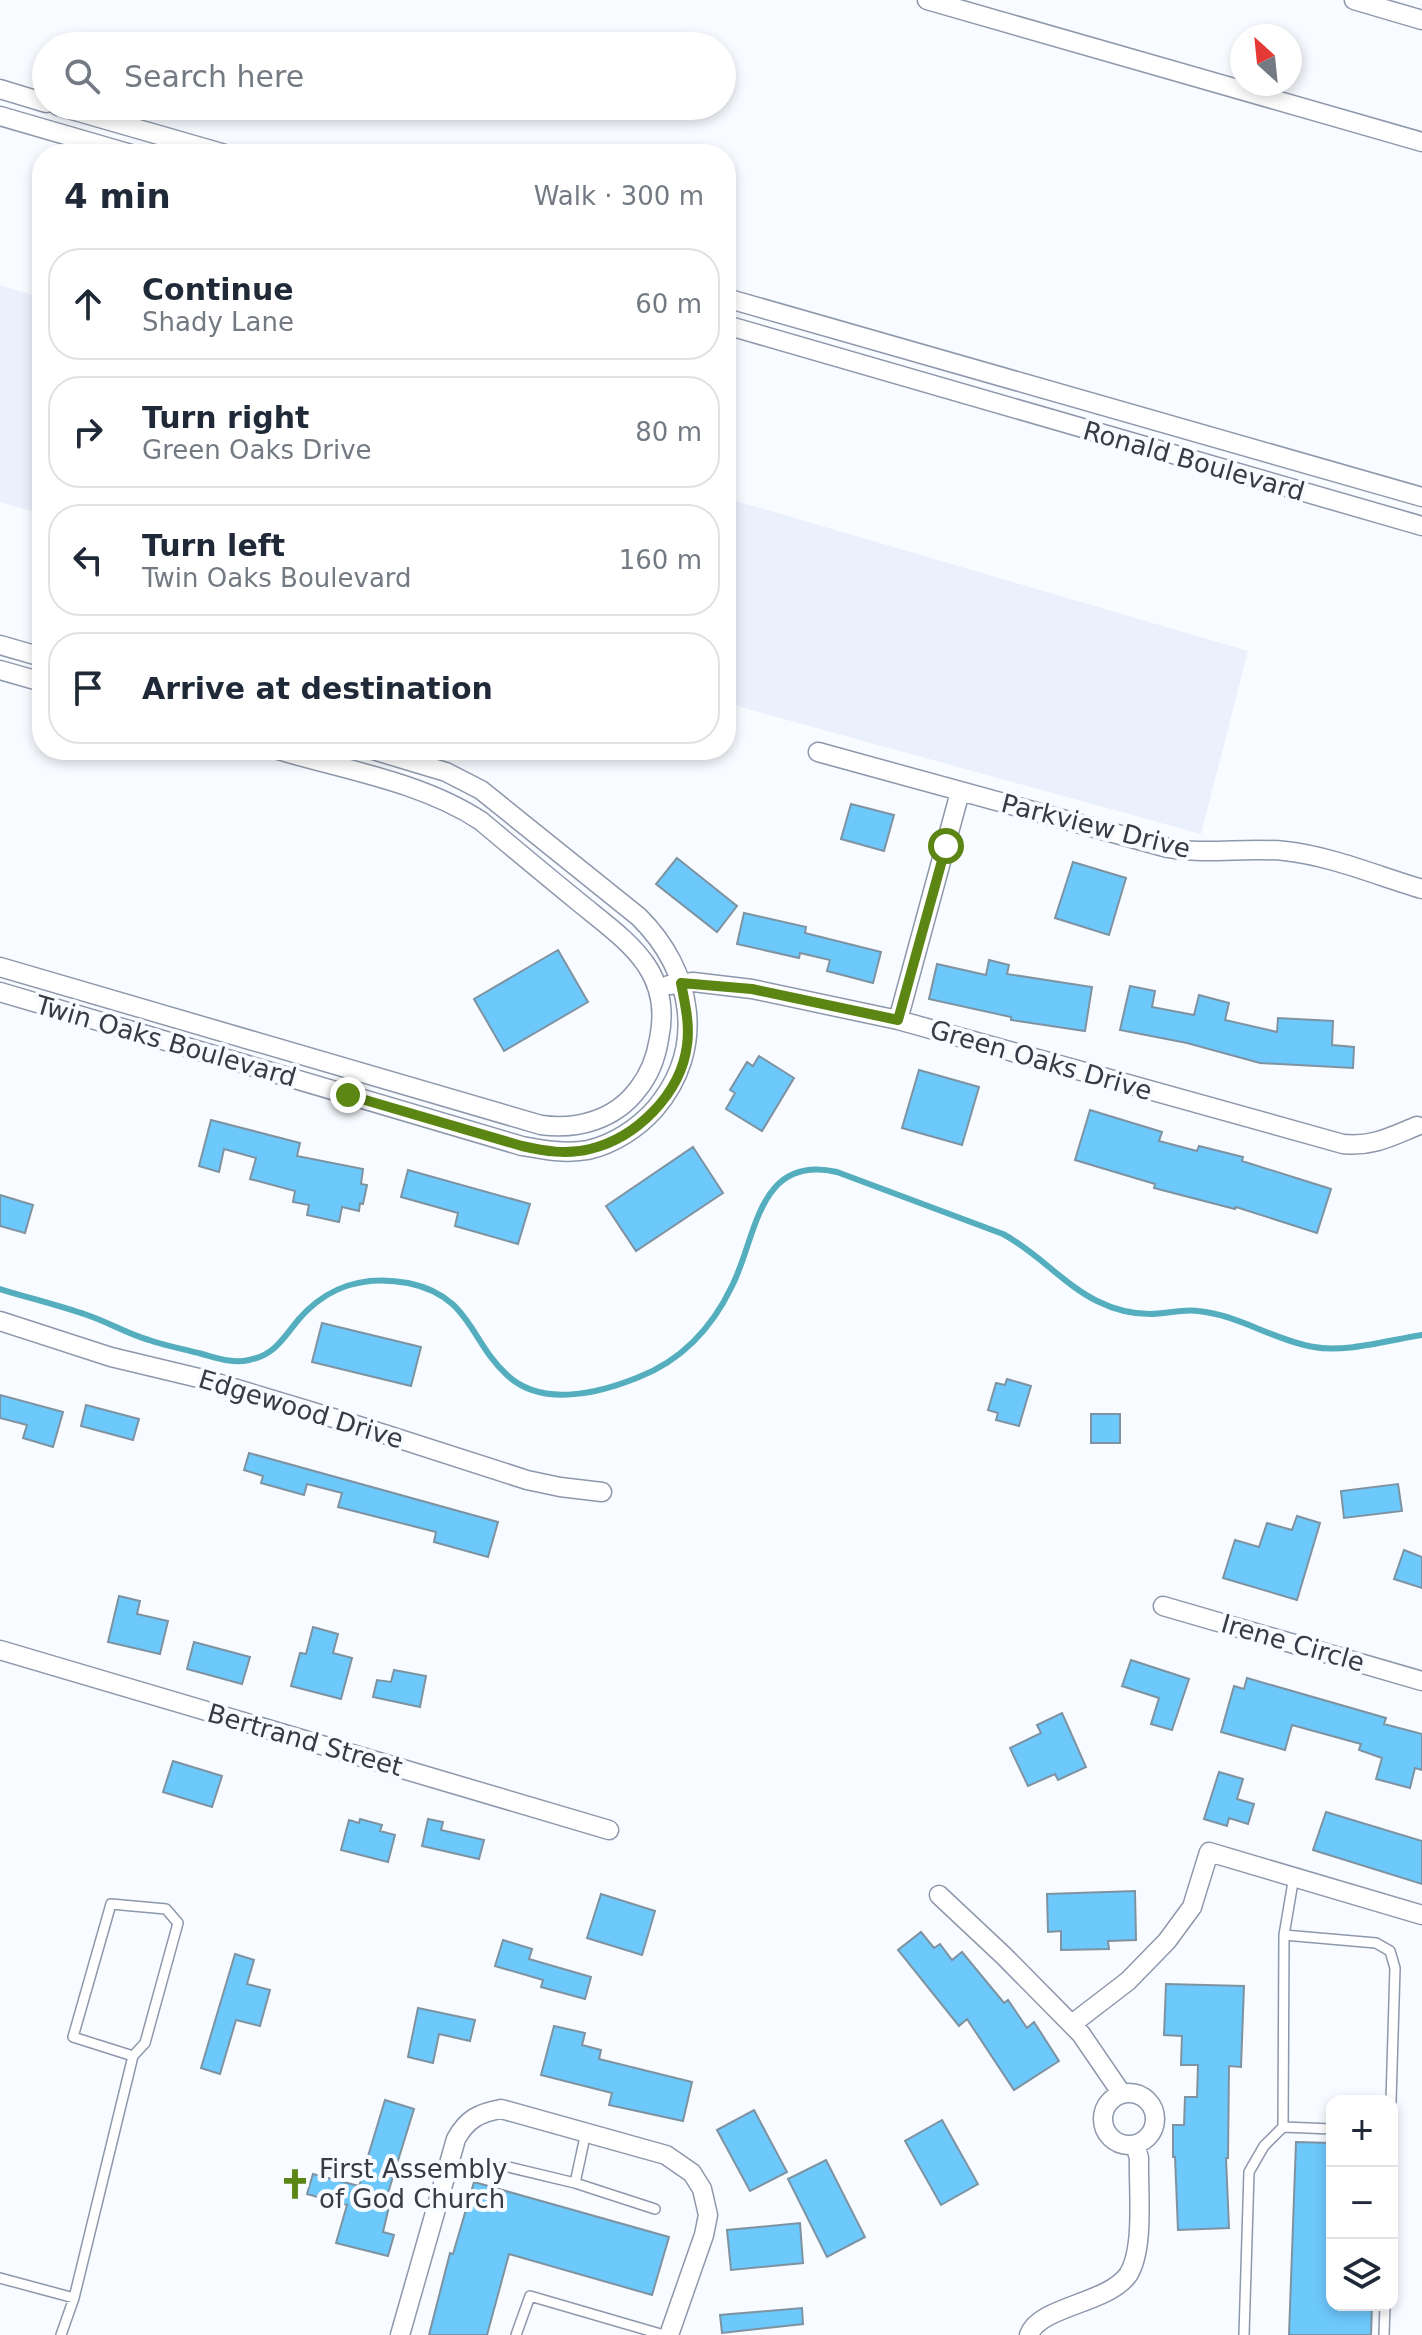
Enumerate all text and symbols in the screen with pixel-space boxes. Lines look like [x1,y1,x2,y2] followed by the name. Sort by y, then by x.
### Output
[1230,24,1302,96] north arrow
[32,32,736,120] search box
[60,54,104,98] icon: search
[124,59,304,94] text: Search here
[64,176,171,216] text: 4 min
[534,181,704,211] text: Walk · 300 m
[142,272,294,307] text: Continue
[66,282,110,326] icon: ahead
[635,289,702,319] text: 60 m
[142,307,294,337] text: Shady Lane
[142,400,309,435] text: Turn right
[66,410,110,454] icon: right
[1080,415,1308,507] street label: Ronald Boulevard
[635,417,702,447] text: 80 m
[142,435,372,465] text: Green Oaks Drive
[142,528,285,563] text: Turn left
[66,538,110,582] icon: left
[619,545,702,575] text: 160 m
[142,563,412,593] text: Twin Oaks Boulevard
[66,666,110,710] icon: arrive
[142,671,493,706] text: Arrive at destination
[998,788,1194,864] street label: Parkview Drive
[928,828,964,864] route start
[31,989,300,1093] street label: Twin Oaks Boulevard
[927,1014,1155,1106] street label: Green Oaks Drive
[330,1077,366,1113] route end
[195,1364,407,1454] street label: Edgewood Drive
[1218,1608,1368,1678] street label: Irene Circle
[204,1698,406,1782] street label: Bertrand Street
[1326,2095,1398,2311] map controls
[1326,2095,1398,2167] button: +
[319,2154,507,2214] place label: First Assembly of God Church
[278,2167,312,2201] church icon: First Assembly of God Church
[1326,2167,1398,2239] button: −
[1326,2239,1398,2311] button: layers

